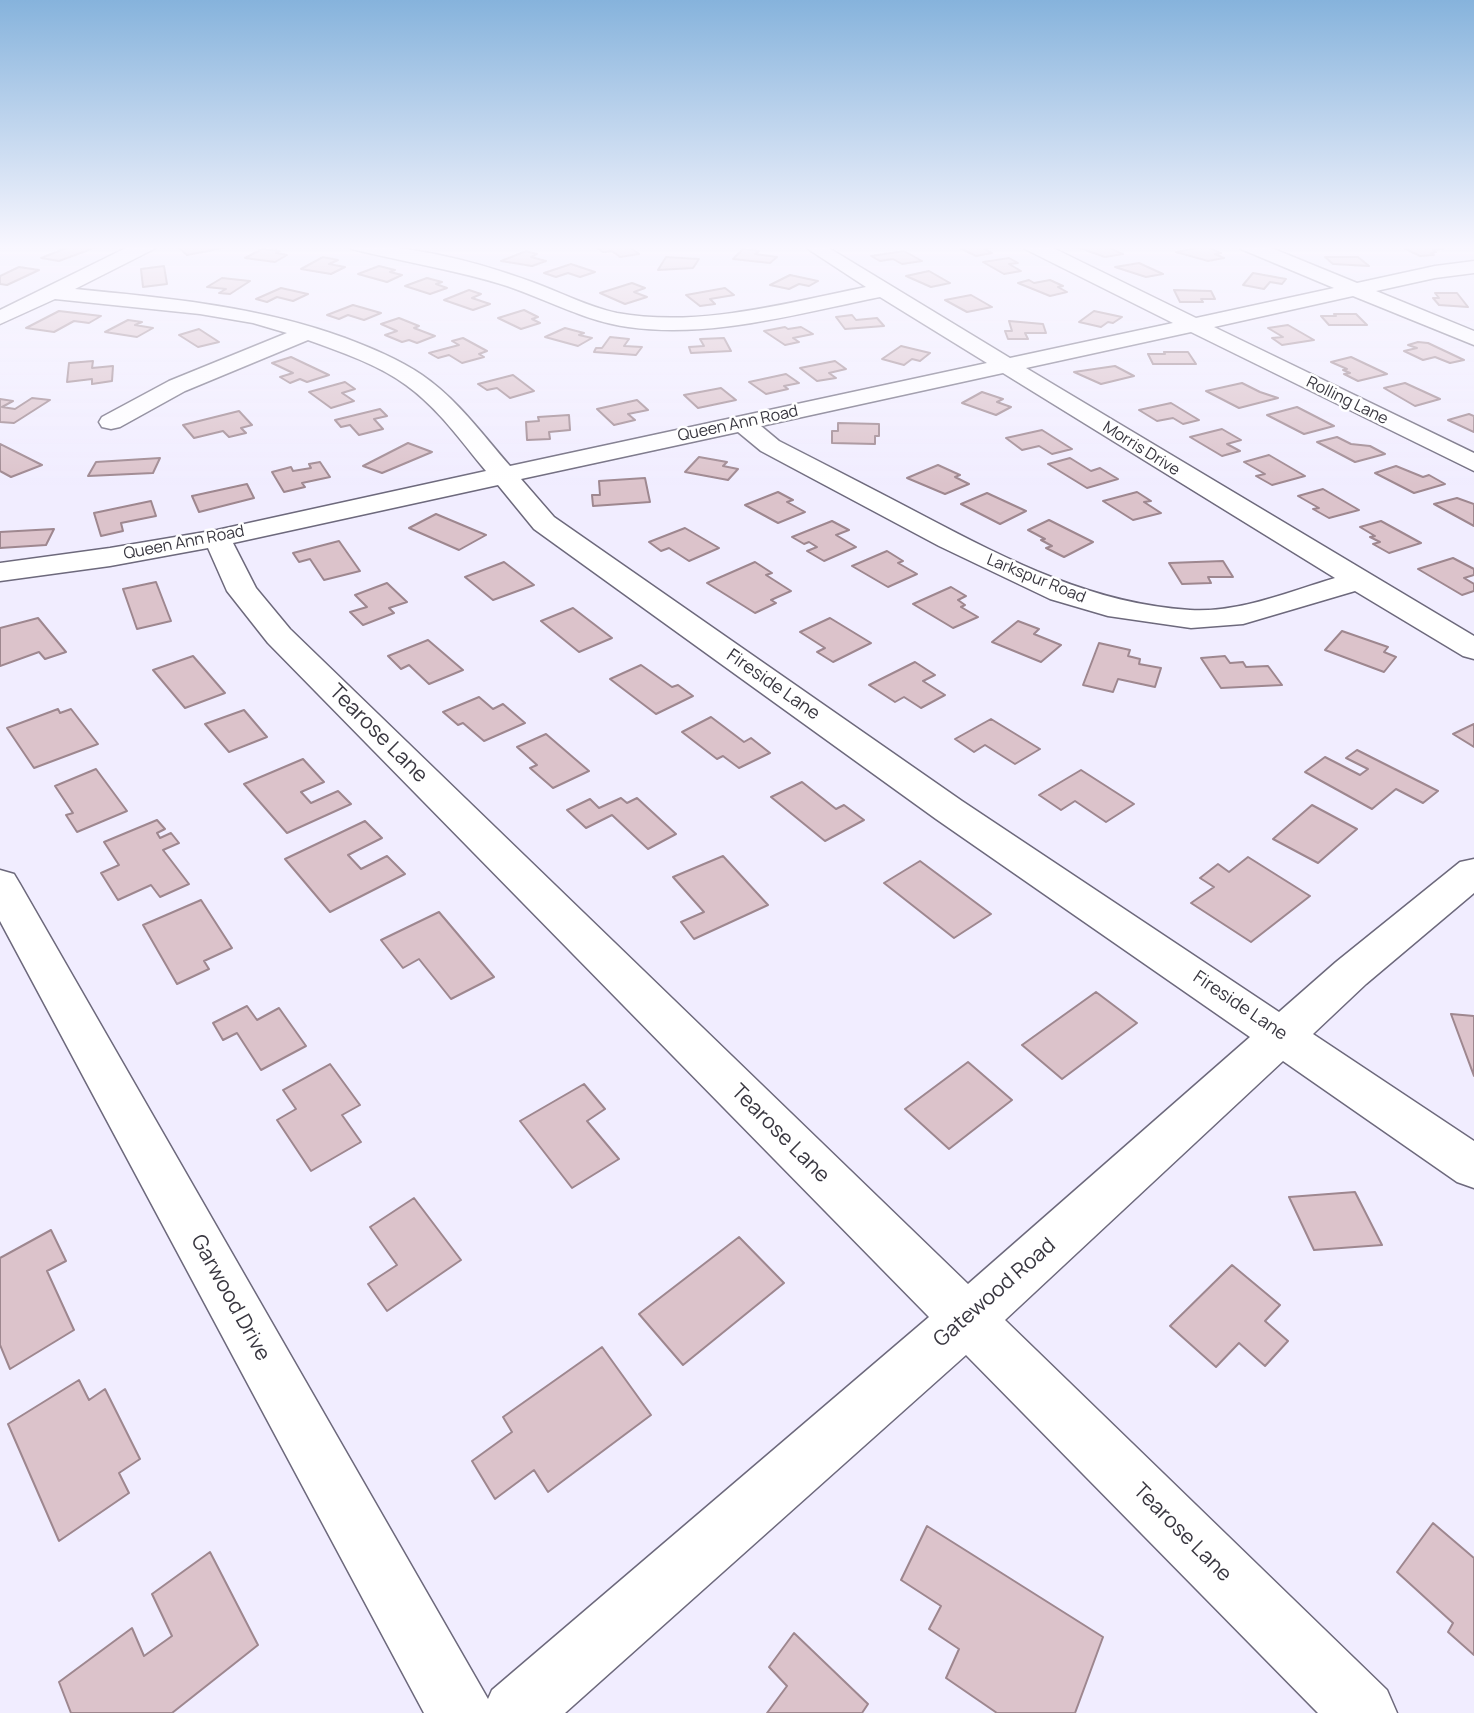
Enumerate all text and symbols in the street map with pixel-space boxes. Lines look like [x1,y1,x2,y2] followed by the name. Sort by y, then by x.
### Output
[1303,373,1391,429] street label: Rolling Lane
[676,402,800,446] street label: Queen Ann Road
[1099,418,1183,480] street label: Morris Drive
[122,522,246,564] street label: Queen Ann Road
[984,550,1088,608] street label: Larkspur Road
[722,645,824,725] street label: Fireside Lane
[324,680,432,788] street label: Tearose Lane
[1189,967,1291,1045] street label: Fireside Lane
[726,1080,834,1188] street label: Tearose Lane
[185,1231,275,1365] street label: Garwood Drive
[929,1233,1061,1353] street label: Gatewood Road
[1128,1479,1236,1587] street label: Tearose Lane

